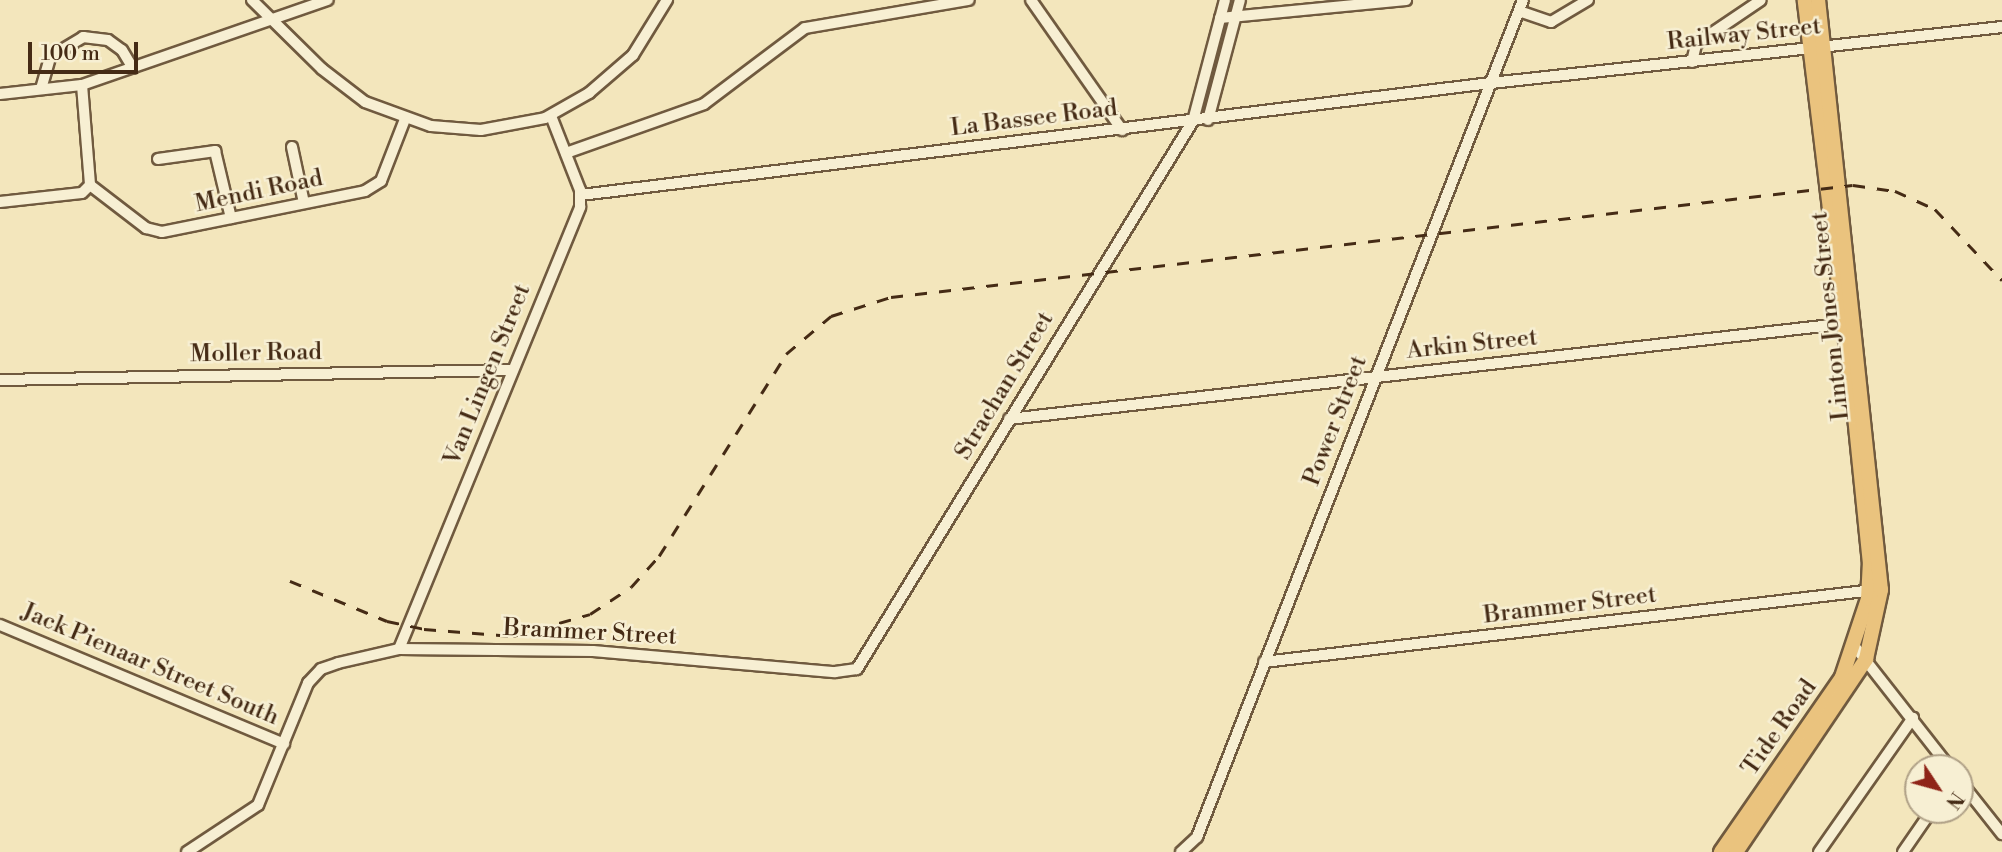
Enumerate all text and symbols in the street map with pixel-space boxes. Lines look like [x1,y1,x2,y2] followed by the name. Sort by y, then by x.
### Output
[1666,13,1822,57] street label: Railway Street
[32,28,142,72] scale bar
[41,41,100,67] text: 100 m
[949,94,1119,144] street label: La Bassee Road
[193,164,325,220] street label: Mendi Road
[1806,210,1856,422] street label: Linton Jones Street
[438,280,538,470] street label: Van Lingen Street
[950,307,1060,465] street label: Strachan Street
[1405,324,1539,366] street label: Arkin Street
[190,338,322,370] street label: Moller Road
[1298,352,1374,490] street label: Power Street
[1482,581,1658,631] street label: Brammer Street
[17,598,283,732] street label: Jack Pienaar Street South
[502,614,678,652] street label: Brammer Street
[1736,674,1824,782] street label: Tide Road
[1904,754,1974,824] north arrow
[1940,787,1968,813] text: N

